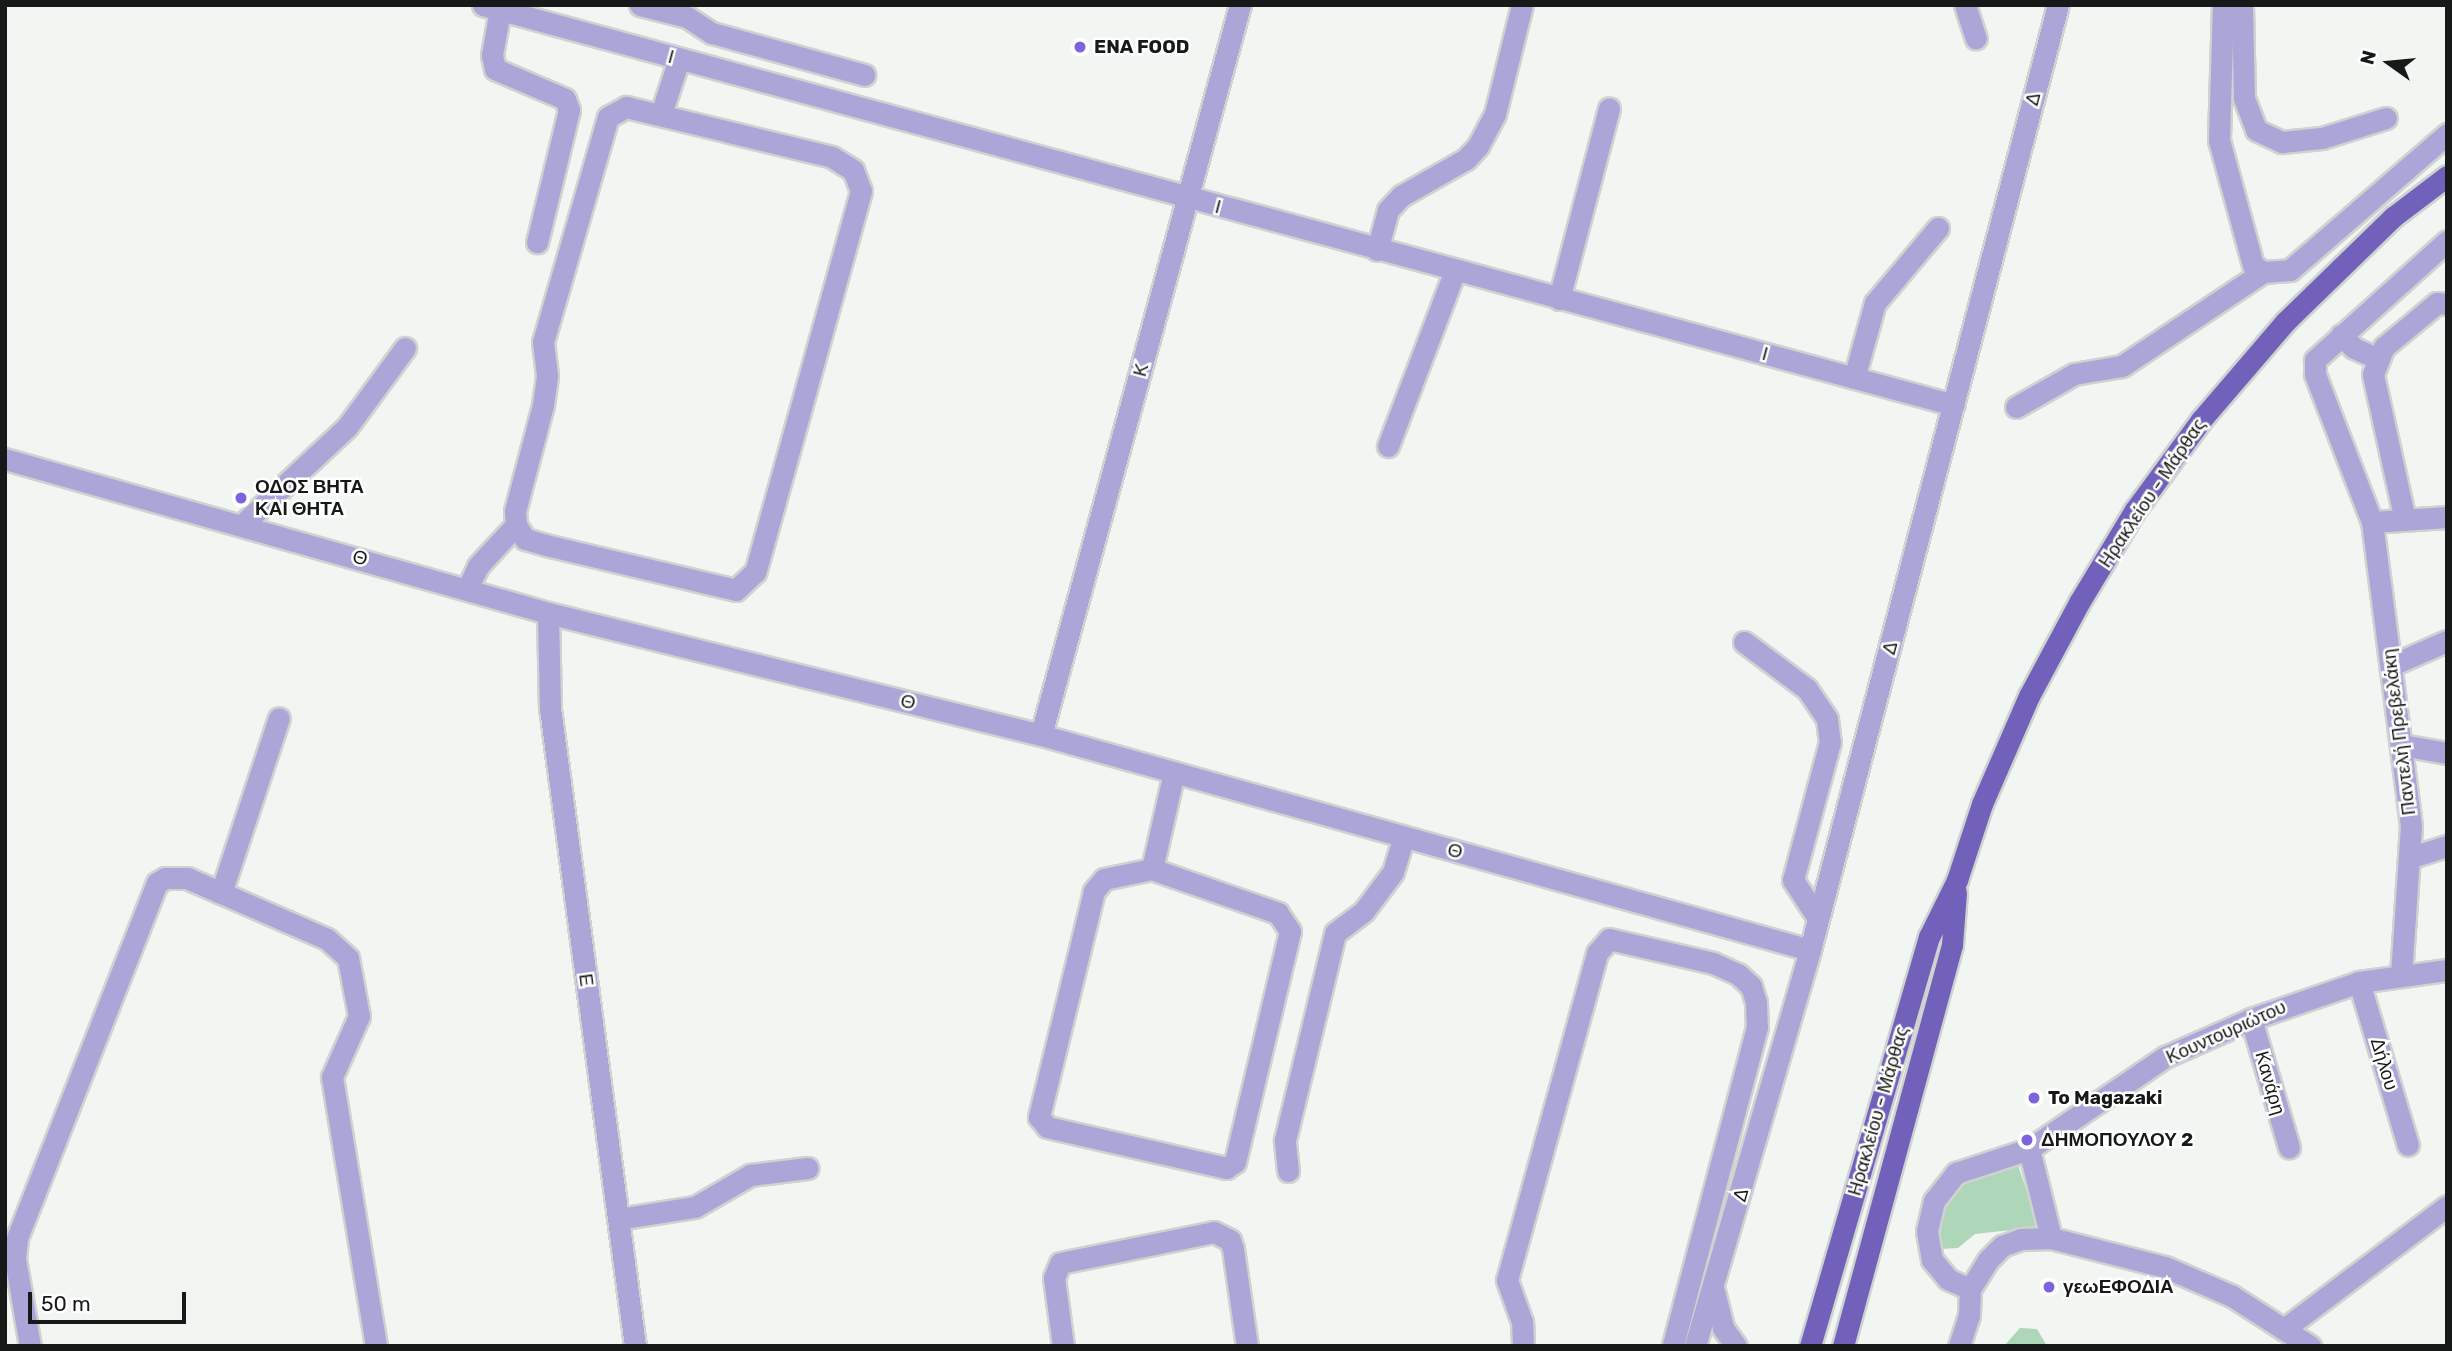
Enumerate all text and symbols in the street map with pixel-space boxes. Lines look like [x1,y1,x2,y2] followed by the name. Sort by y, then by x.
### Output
[2354,28,2424,98] north arrow
[1094,36,1190,58] place label: ENA FOOD
[1072,39,1088,55] marker: ENA FOOD
[665,45,677,69] street label: Ι
[2355,48,2381,67] text: N
[2020,90,2046,108] street label: Δ
[1212,195,1224,219] street label: Ι
[1759,342,1771,366] street label: Ι
[1128,361,1154,379] street label: Κ
[2094,414,2210,572] street label: Ηρακλείου - Μάρθας
[255,476,364,520] place label: ΟΔΟΣ ΒΗΤΑ ΚΑΙ ΘΗΤΑ
[233,490,249,506] marker: ΟΔΟΣ ΒΗΤΑ ΚΑΙ ΘΗΤΑ
[350,545,370,571] street label: Θ
[1877,639,1903,657] street label: Δ
[2377,647,2421,817] street label: Παντελή Πρεβελάκη
[898,689,918,715] street label: Θ
[1445,838,1465,864] street label: Θ
[574,972,598,988] street label: Ε
[2162,995,2290,1069] street label: Κουντουριώτου
[1843,1024,1913,1198] street label: Ηρακλείου - Μάρθας
[2365,1035,2403,1093] street label: Δήλου
[2250,1048,2290,1118] street label: Κανάρη
[2048,1087,2162,1109] place label: To Magazaki
[2026,1090,2042,1106] marker: To Magazaki
[2041,1129,2193,1151] place label: ΔΗΜΟΠΟΥΛΟΥ 2
[2019,1132,2035,1148] marker: ΔΗΜΟΠΟΥΛΟΥ 2
[1728,1186,1754,1204] street label: Δ
[2063,1276,2174,1298] place label: γεωΕΦΟΔΙΑ
[32,1278,189,1322] scale bar
[2041,1279,2057,1295] marker: γεωΕΦΟΔΙΑ
[41,1291,91,1316] text: 50 m

